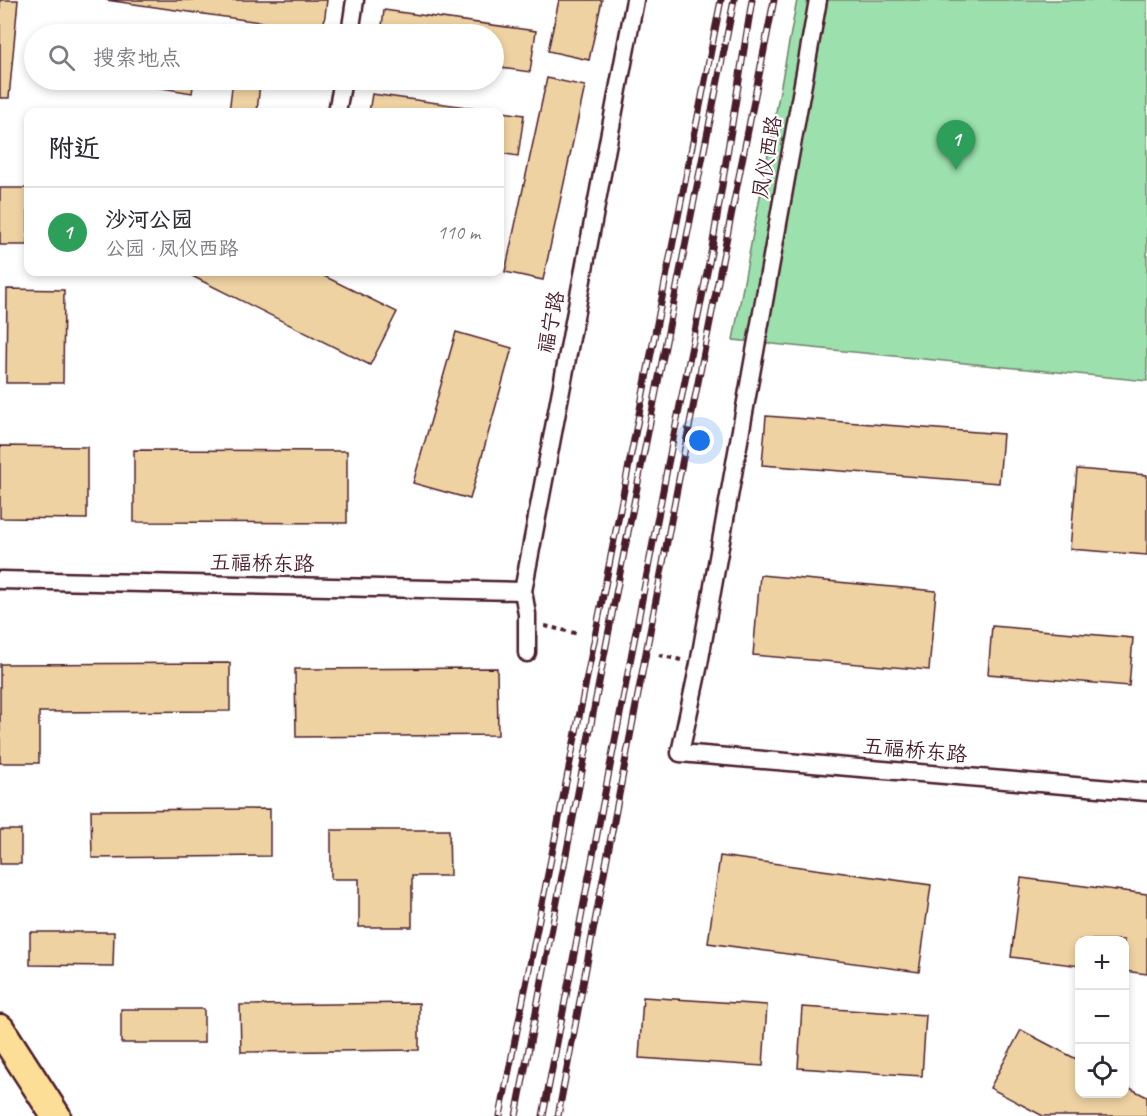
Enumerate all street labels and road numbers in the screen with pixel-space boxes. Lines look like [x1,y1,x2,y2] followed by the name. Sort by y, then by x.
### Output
[747,113,787,201] street label: 凤仪西路
[532,289,570,355] street label: 福宁路
[209,549,315,577] street label: 五福桥东路
[862,732,968,768] street label: 五福桥东路

